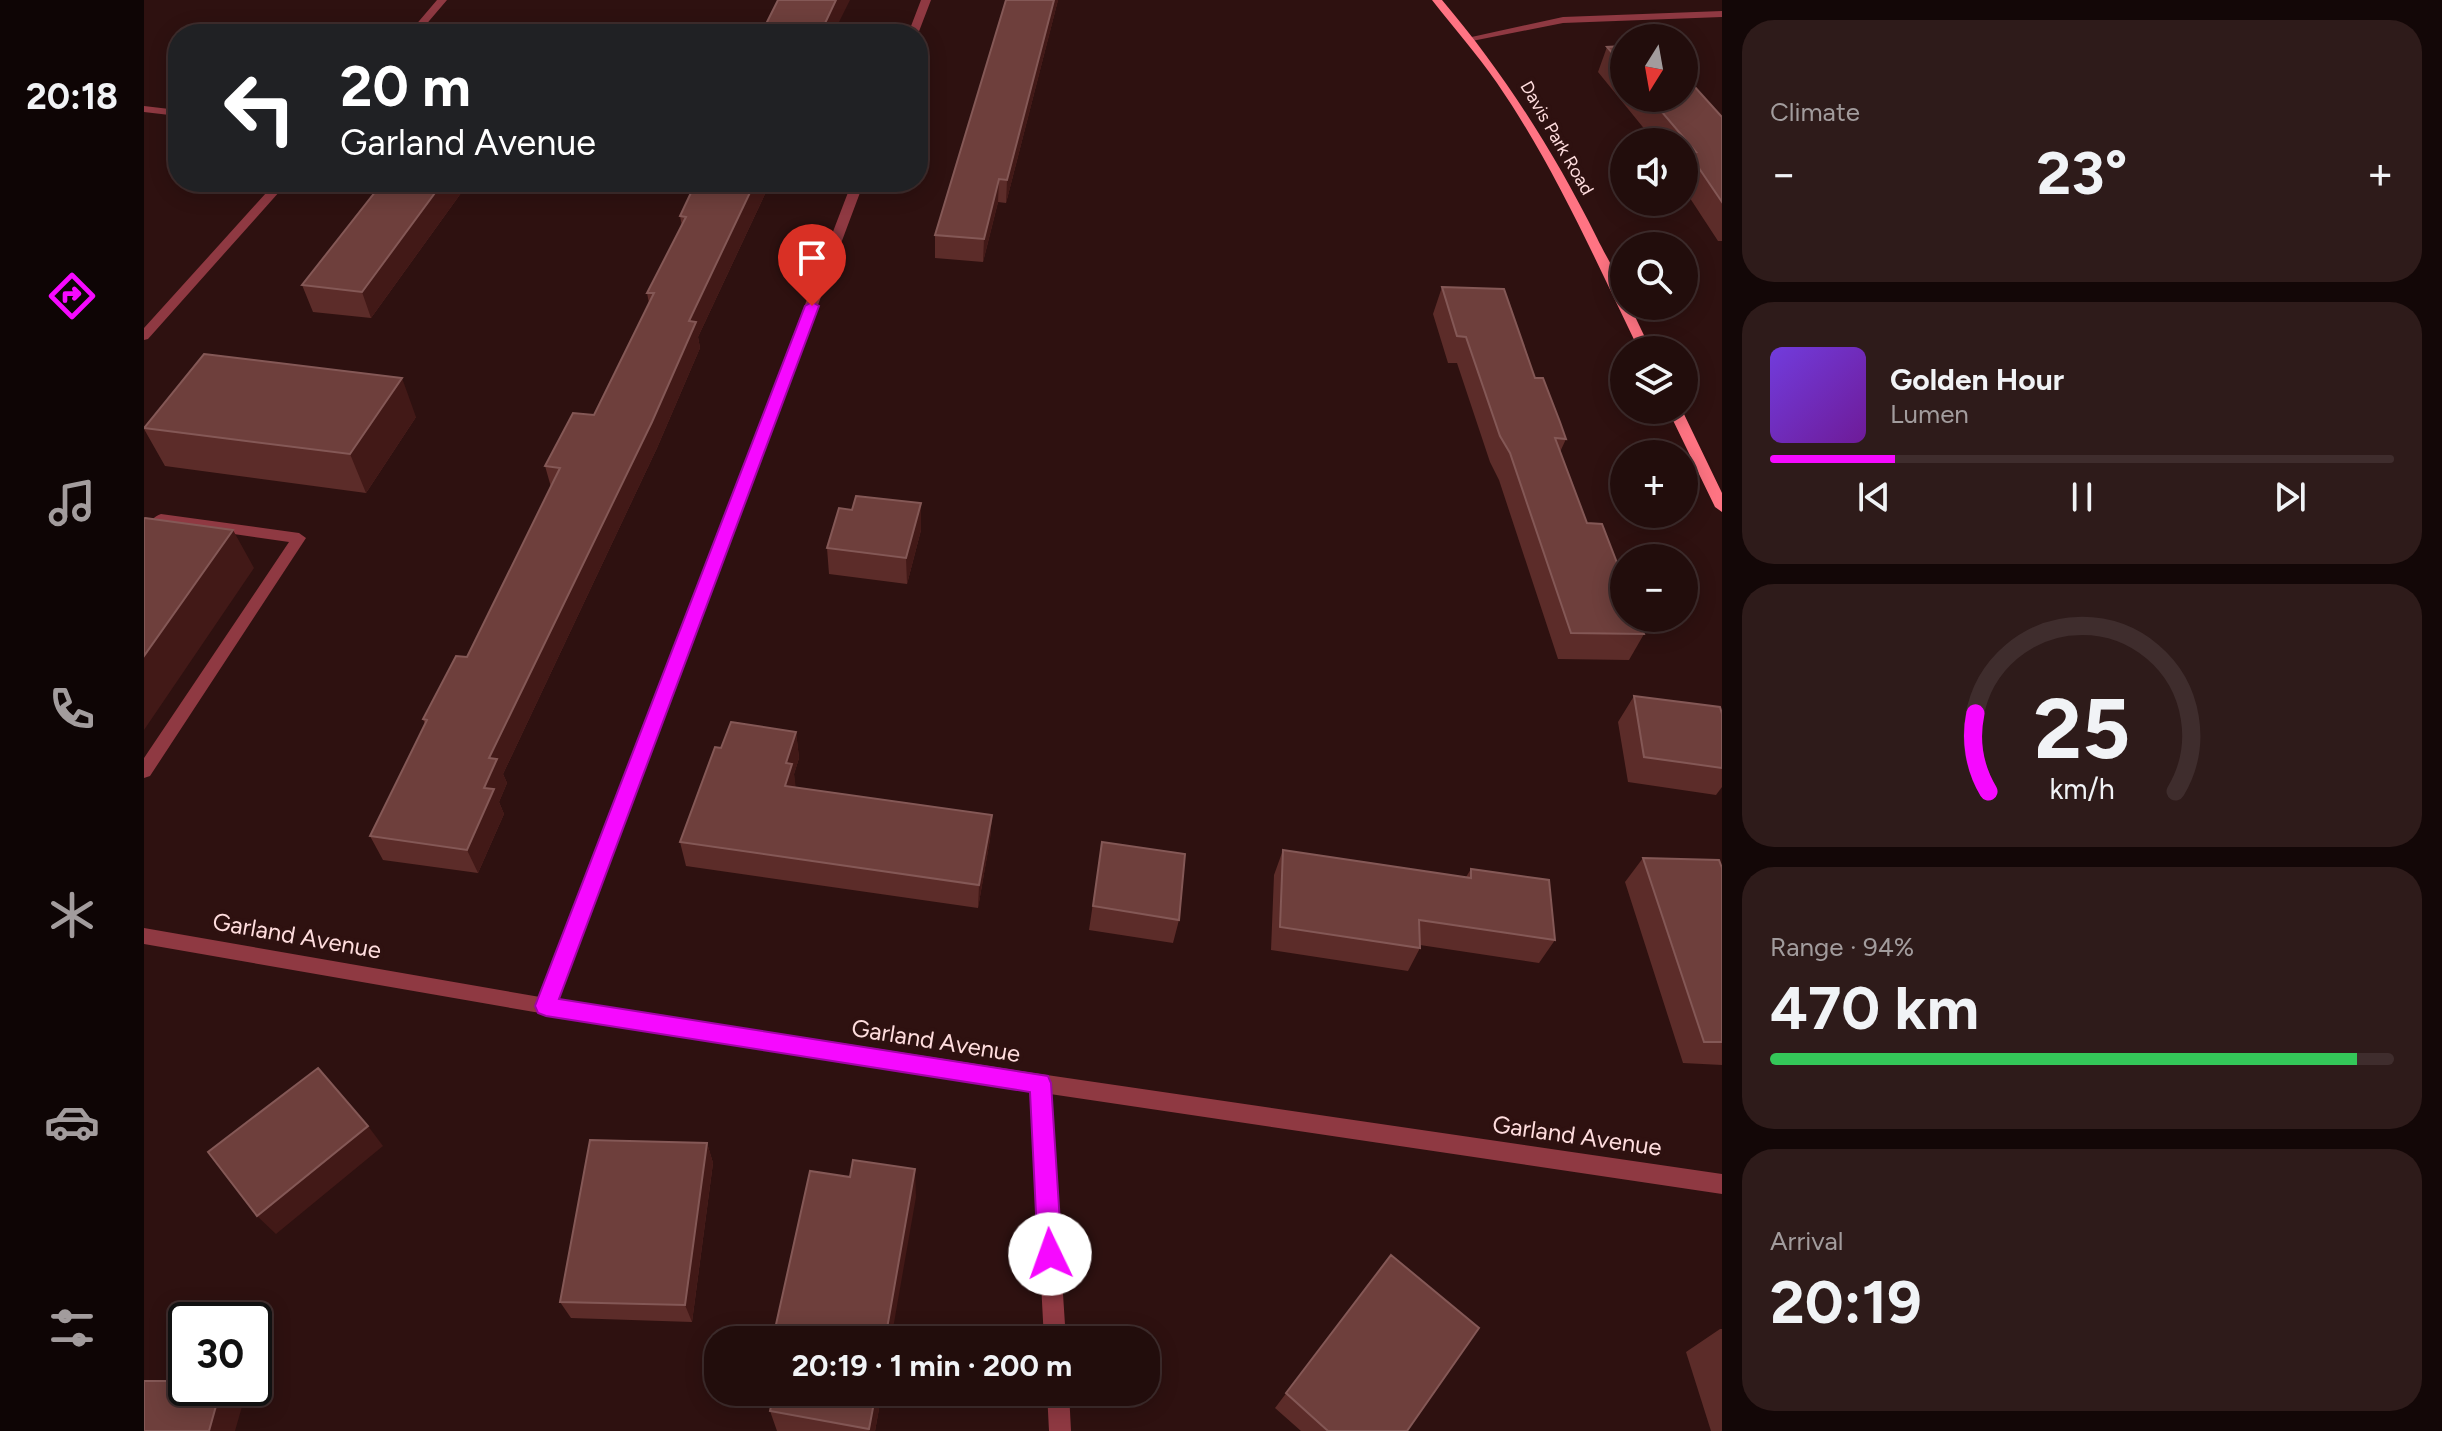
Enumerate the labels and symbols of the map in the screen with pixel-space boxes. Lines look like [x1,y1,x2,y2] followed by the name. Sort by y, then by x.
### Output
[1610,24,1698,112] north arrow
[1515,77,1599,199] street label: Davis Park Road
[778,224,846,306] pin
[211,906,384,965] street label: Garland Avenue
[850,1013,1023,1068] street label: Garland Avenue
[1491,1109,1664,1162] street label: Garland Avenue
[1008,1212,1092,1296] position arrow
[168,1302,272,1406] speed limit sign: 30

